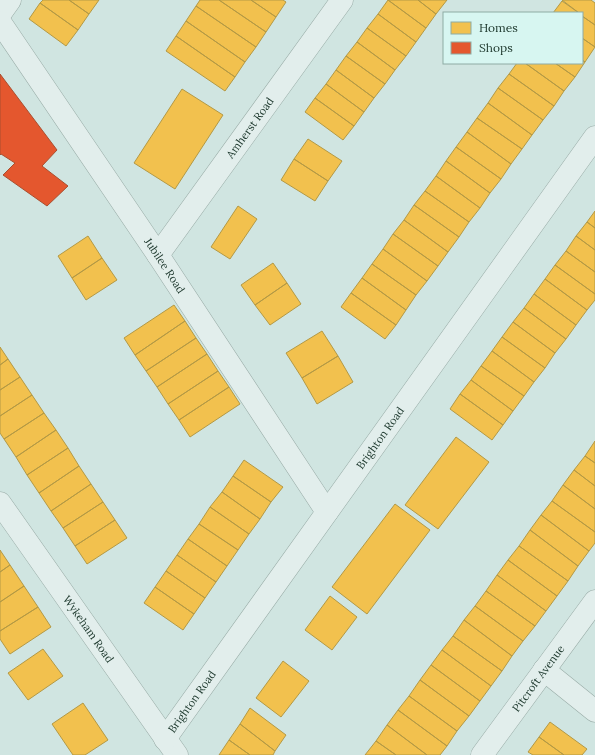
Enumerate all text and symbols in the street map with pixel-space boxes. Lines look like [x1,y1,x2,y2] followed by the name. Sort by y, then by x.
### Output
[443,12,583,64] legend
[479,20,518,35] text: Homes
[479,40,513,55] text: Shops
[223,94,277,162] street label: Amherst Road
[141,234,188,296] street label: Jubilee Road
[353,404,407,472] street label: Brighton Road
[60,593,117,666] street label: Wykeham Road
[509,642,567,715] street label: Pitcroft Avenue
[165,667,219,735] street label: Brighton Road

